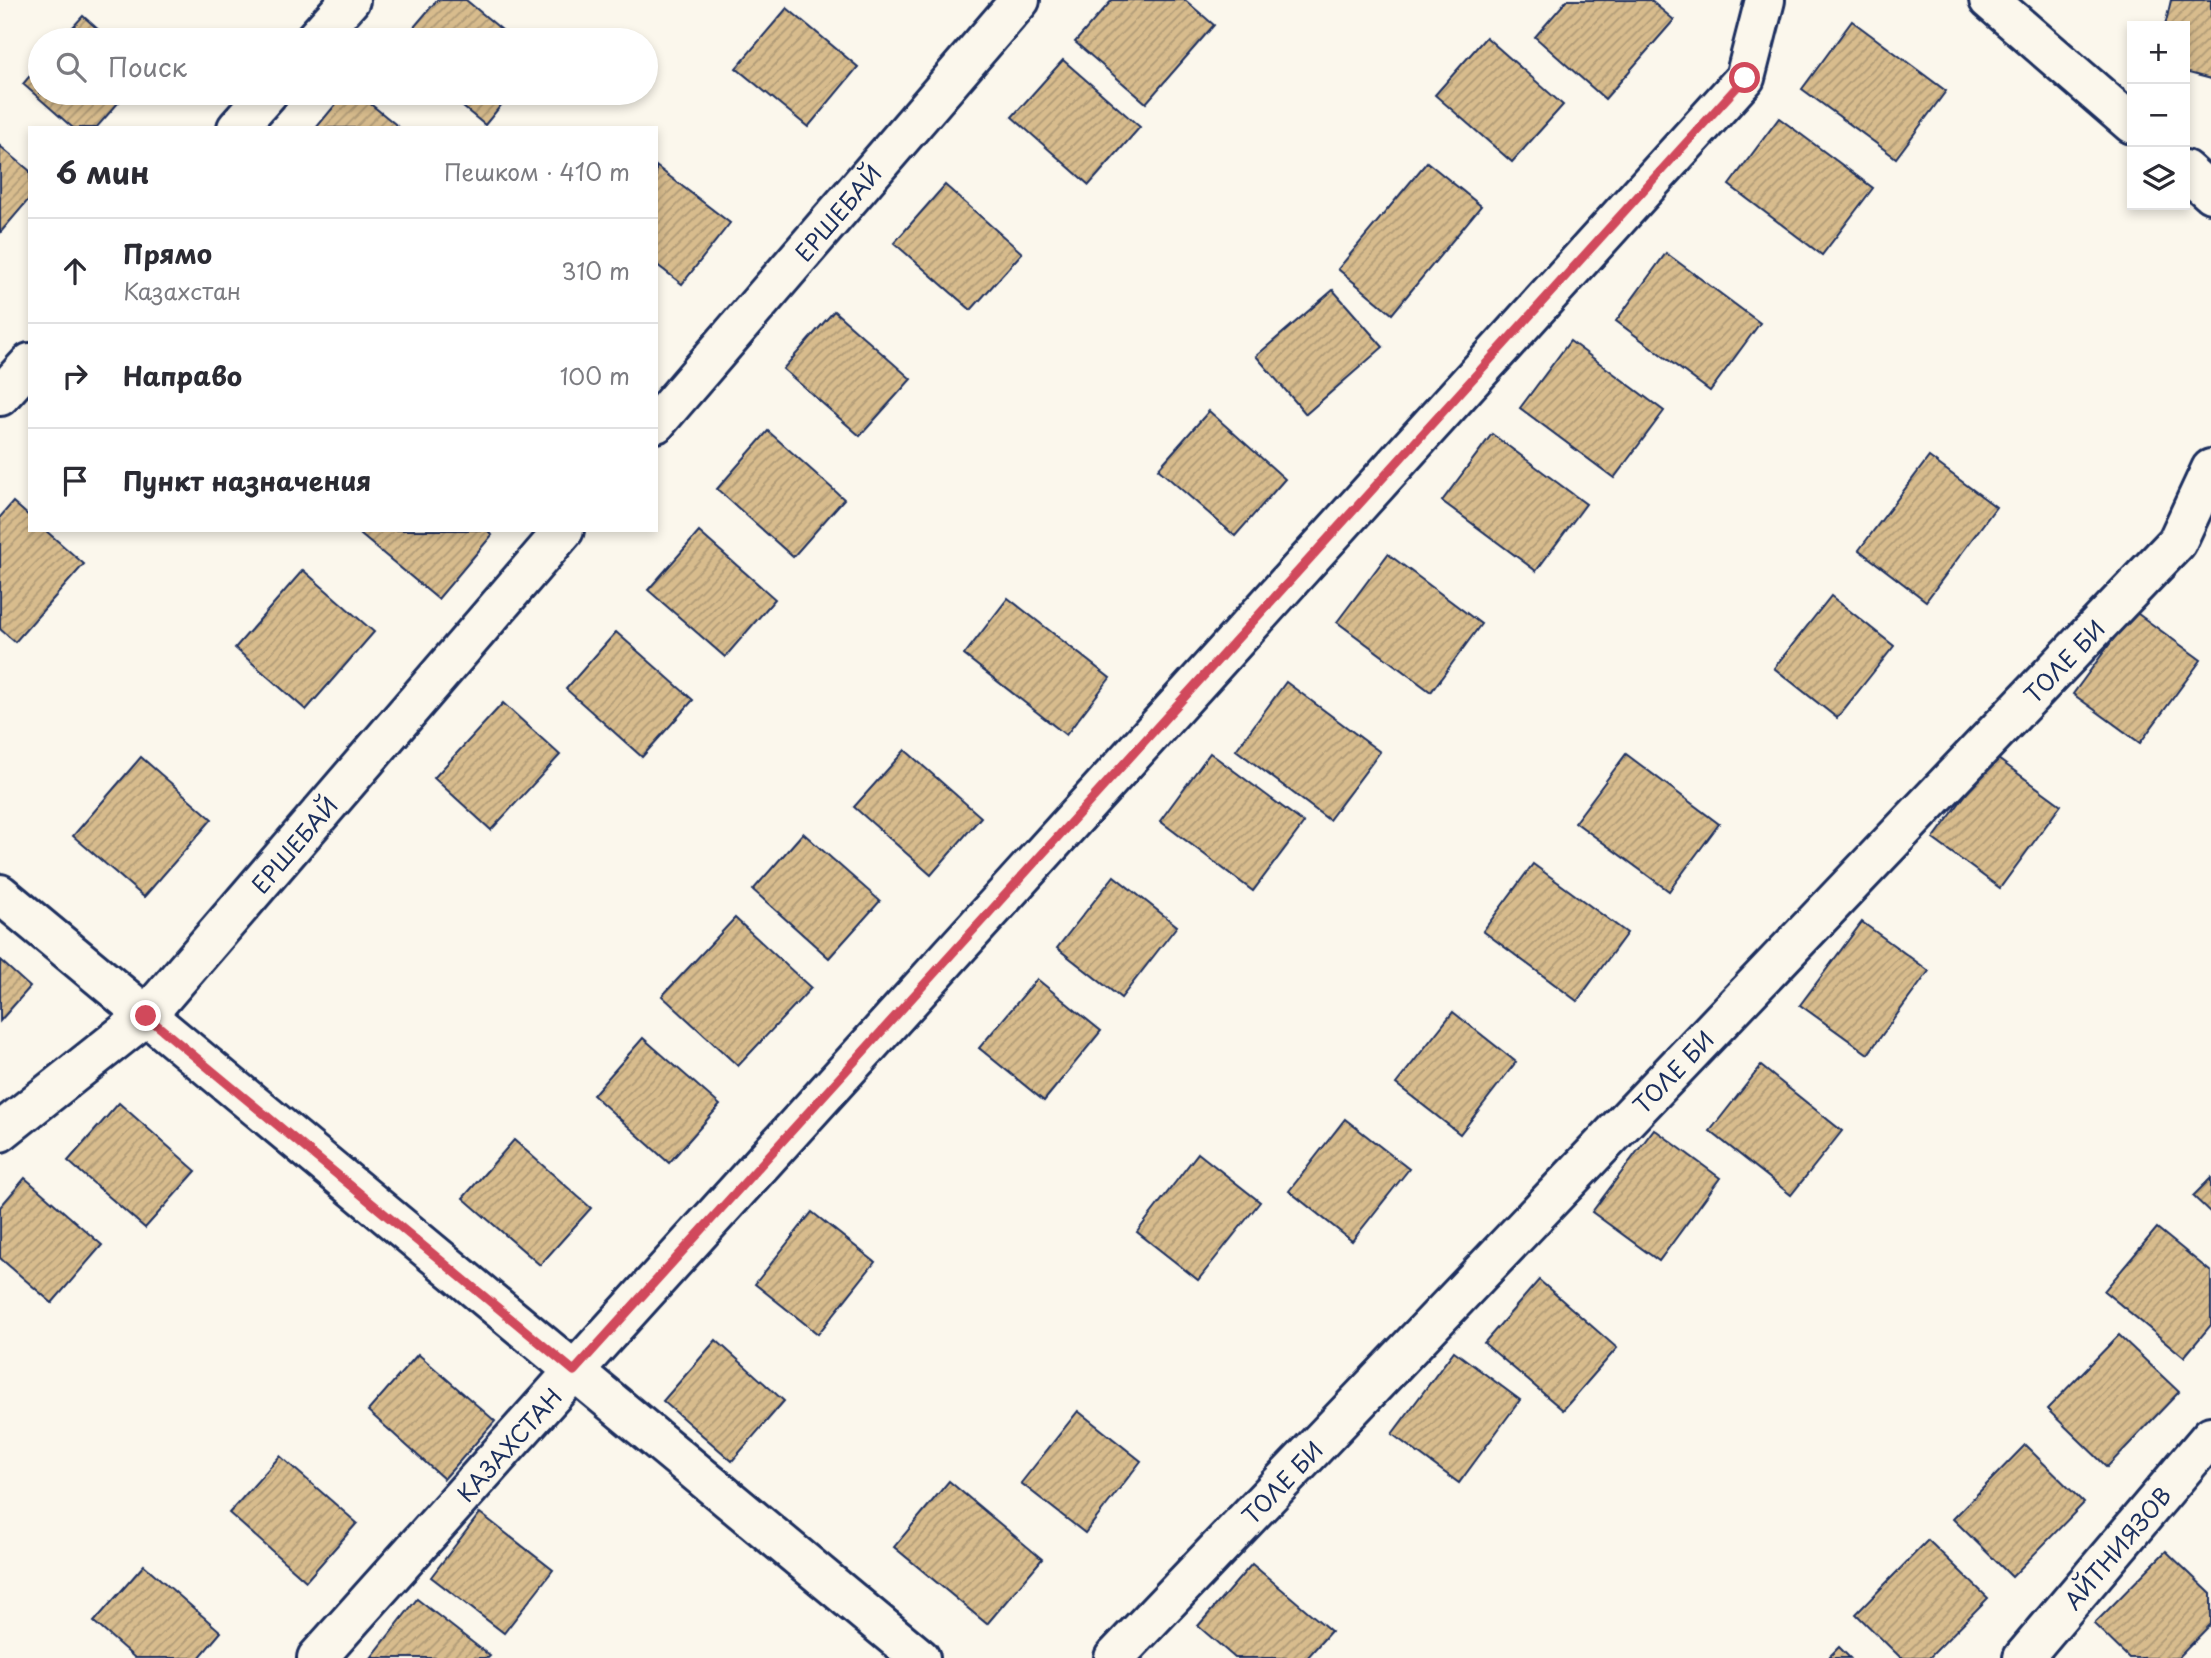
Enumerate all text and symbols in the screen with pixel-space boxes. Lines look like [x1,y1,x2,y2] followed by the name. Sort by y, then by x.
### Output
[2127,21,2190,210] map controls
[2127,21,2190,84] button: +
[28,28,658,105] search box
[108,47,187,86] text: Поиск
[52,48,90,86] icon: search
[1729,62,1760,93] route start
[2127,84,2190,147] button: −
[2127,147,2190,210] button: layers
[56,149,150,194] text: 6 мин
[444,154,630,189] text: Пешком · 410 m
[786,156,889,268] street label: ЕРШЕБАЙ
[123,234,212,273] text: Прямо
[56,252,94,290] icon: ahead
[561,253,630,288] text: 310 m
[123,273,241,308] text: Казахстан
[123,356,242,395] text: Направо
[56,357,94,395] icon: right
[560,358,630,393] text: 100 m
[123,461,371,500] text: Пункт назначения
[56,462,94,500] icon: arrive
[2015,611,2112,711] street label: ТОЛЕ БИ
[242,788,345,900] street label: ЕРШЕБАЙ
[130,1000,161,1031] route end
[1624,1022,1721,1121] street label: ТОЛЕ БИ
[448,1379,569,1509] street label: КАЗАХСТАН
[1233,1432,1330,1532] street label: ТОЛЕ БИ
[2054,1478,2179,1616] street label: АЙТНИЯЗОВ

